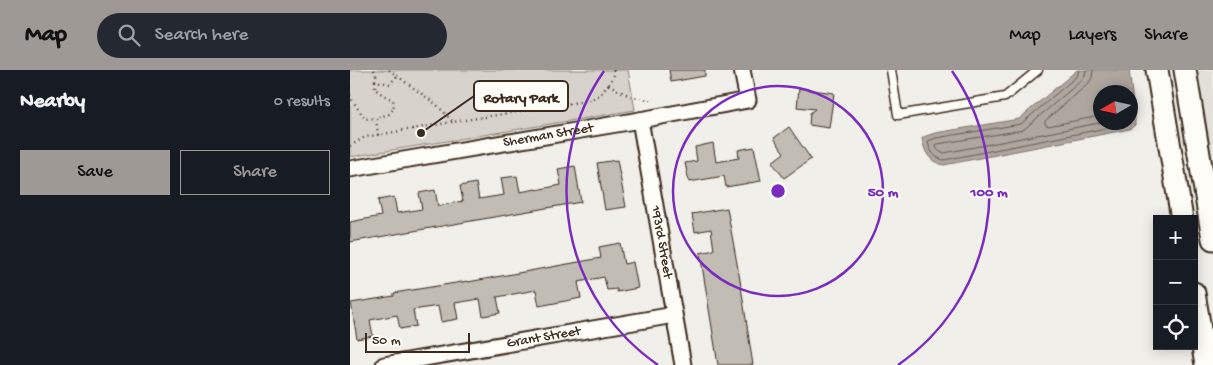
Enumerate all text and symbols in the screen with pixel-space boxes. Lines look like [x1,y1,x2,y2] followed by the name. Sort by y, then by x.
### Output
[97,13,447,58] search box
[25,21,67,50] text: Map
[115,21,143,49] icon: search
[155,24,248,47] text: Search here
[1009,25,1041,46] text: Map
[1069,25,1116,46] text: Layers
[1144,25,1188,46] text: Share
[474,81,568,111] callout: Rotary Park
[1093,85,1138,130] north arrow
[20,90,85,115] text: Nearby
[483,90,561,108] text: Rotary Park
[274,93,330,112] text: 0 results
[502,119,596,152] street label: Sherman Street
[20,150,170,195] button: Save
[180,150,330,195] button: Share
[769,182,787,200] centre of rings
[868,184,899,202] text: 50 m
[969,184,1008,202] text: 100 m
[647,203,676,281] street label: 193rd Street
[1153,215,1198,350] map controls
[1153,215,1198,260] button: +
[1153,260,1198,305] button: −
[1153,305,1198,350] button: locate
[505,323,583,352] street label: Grant Street
[365,330,470,353] scale bar
[372,333,401,350] text: 50 m

